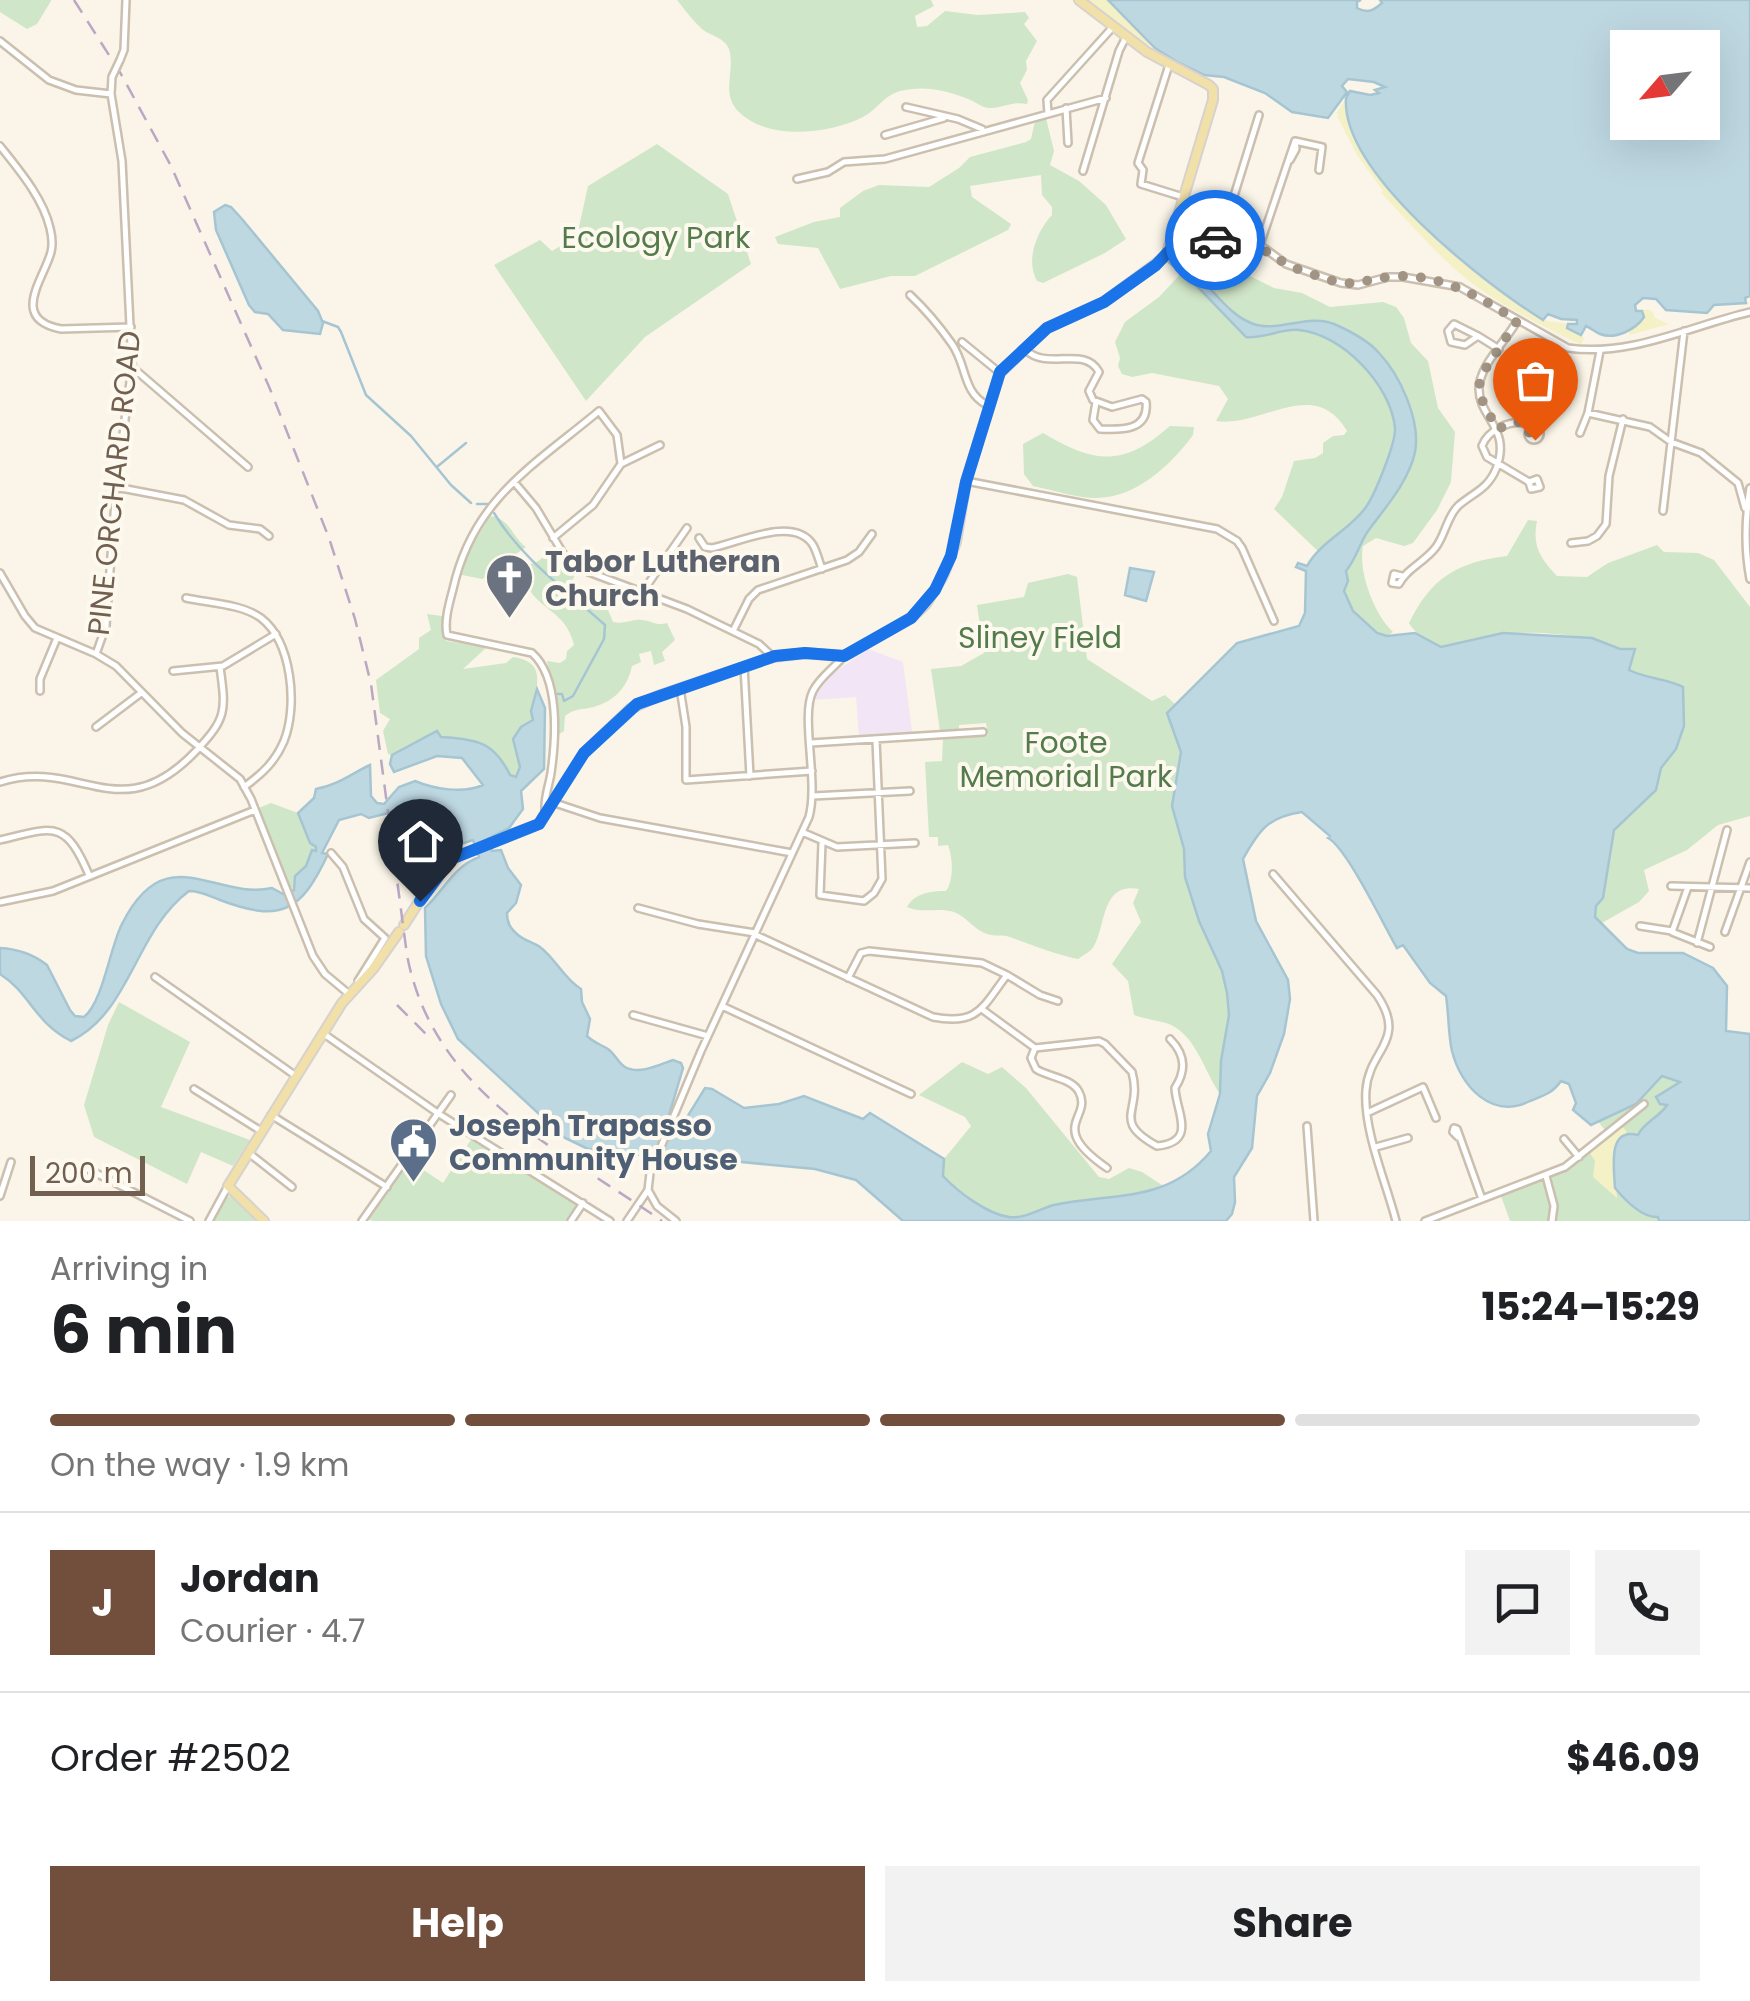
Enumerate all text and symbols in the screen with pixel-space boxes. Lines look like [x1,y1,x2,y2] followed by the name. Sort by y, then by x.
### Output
[1610,30,1720,140] north arrow
[1610,30,1720,140] map controls
[1165,190,1265,290] courier
[1188,213,1243,268] icon: car
[562,216,751,259] park label: Ecology Park
[77,329,151,637] street label: PINE ORCHARD ROAD
[1493,338,1578,441] pin
[1508,353,1563,408] icon: bag
[545,540,781,617] place label: Tabor Lutheran Church
[484,552,536,620] church icon: Tabor Lutheran Church
[958,616,1122,659] park label: Sliney Field
[959,721,1173,798] park label: Foote Memorial Park
[378,799,463,902] pin
[393,814,448,869] icon: home
[449,1104,738,1181] place label: Joseph Trapasso Community House
[388,1116,440,1184] public building icon: Joseph Trapasso Community House
[30,1151,145,1196] scale bar
[45,1154,133,1193] text: 200 m
[50,1246,208,1291] text: Arriving in
[1482,1280,1700,1333] text: 15:24–15:29
[50,1285,237,1376] text: 6 min
[50,1442,350,1487] text: On the way · 1.9 km
[1465,1550,1570,1655] button: chat
[1595,1550,1700,1655] button: phone
[180,1552,320,1605] text: Jordan
[92,1576,113,1629] text: J
[180,1608,365,1653] text: Courier · 4.7
[50,1731,291,1784] text: Order #2502
[1566,1731,1700,1784] text: $46.09
[50,1866,865,1981] button: Help
[885,1866,1700,1981] button: Share

